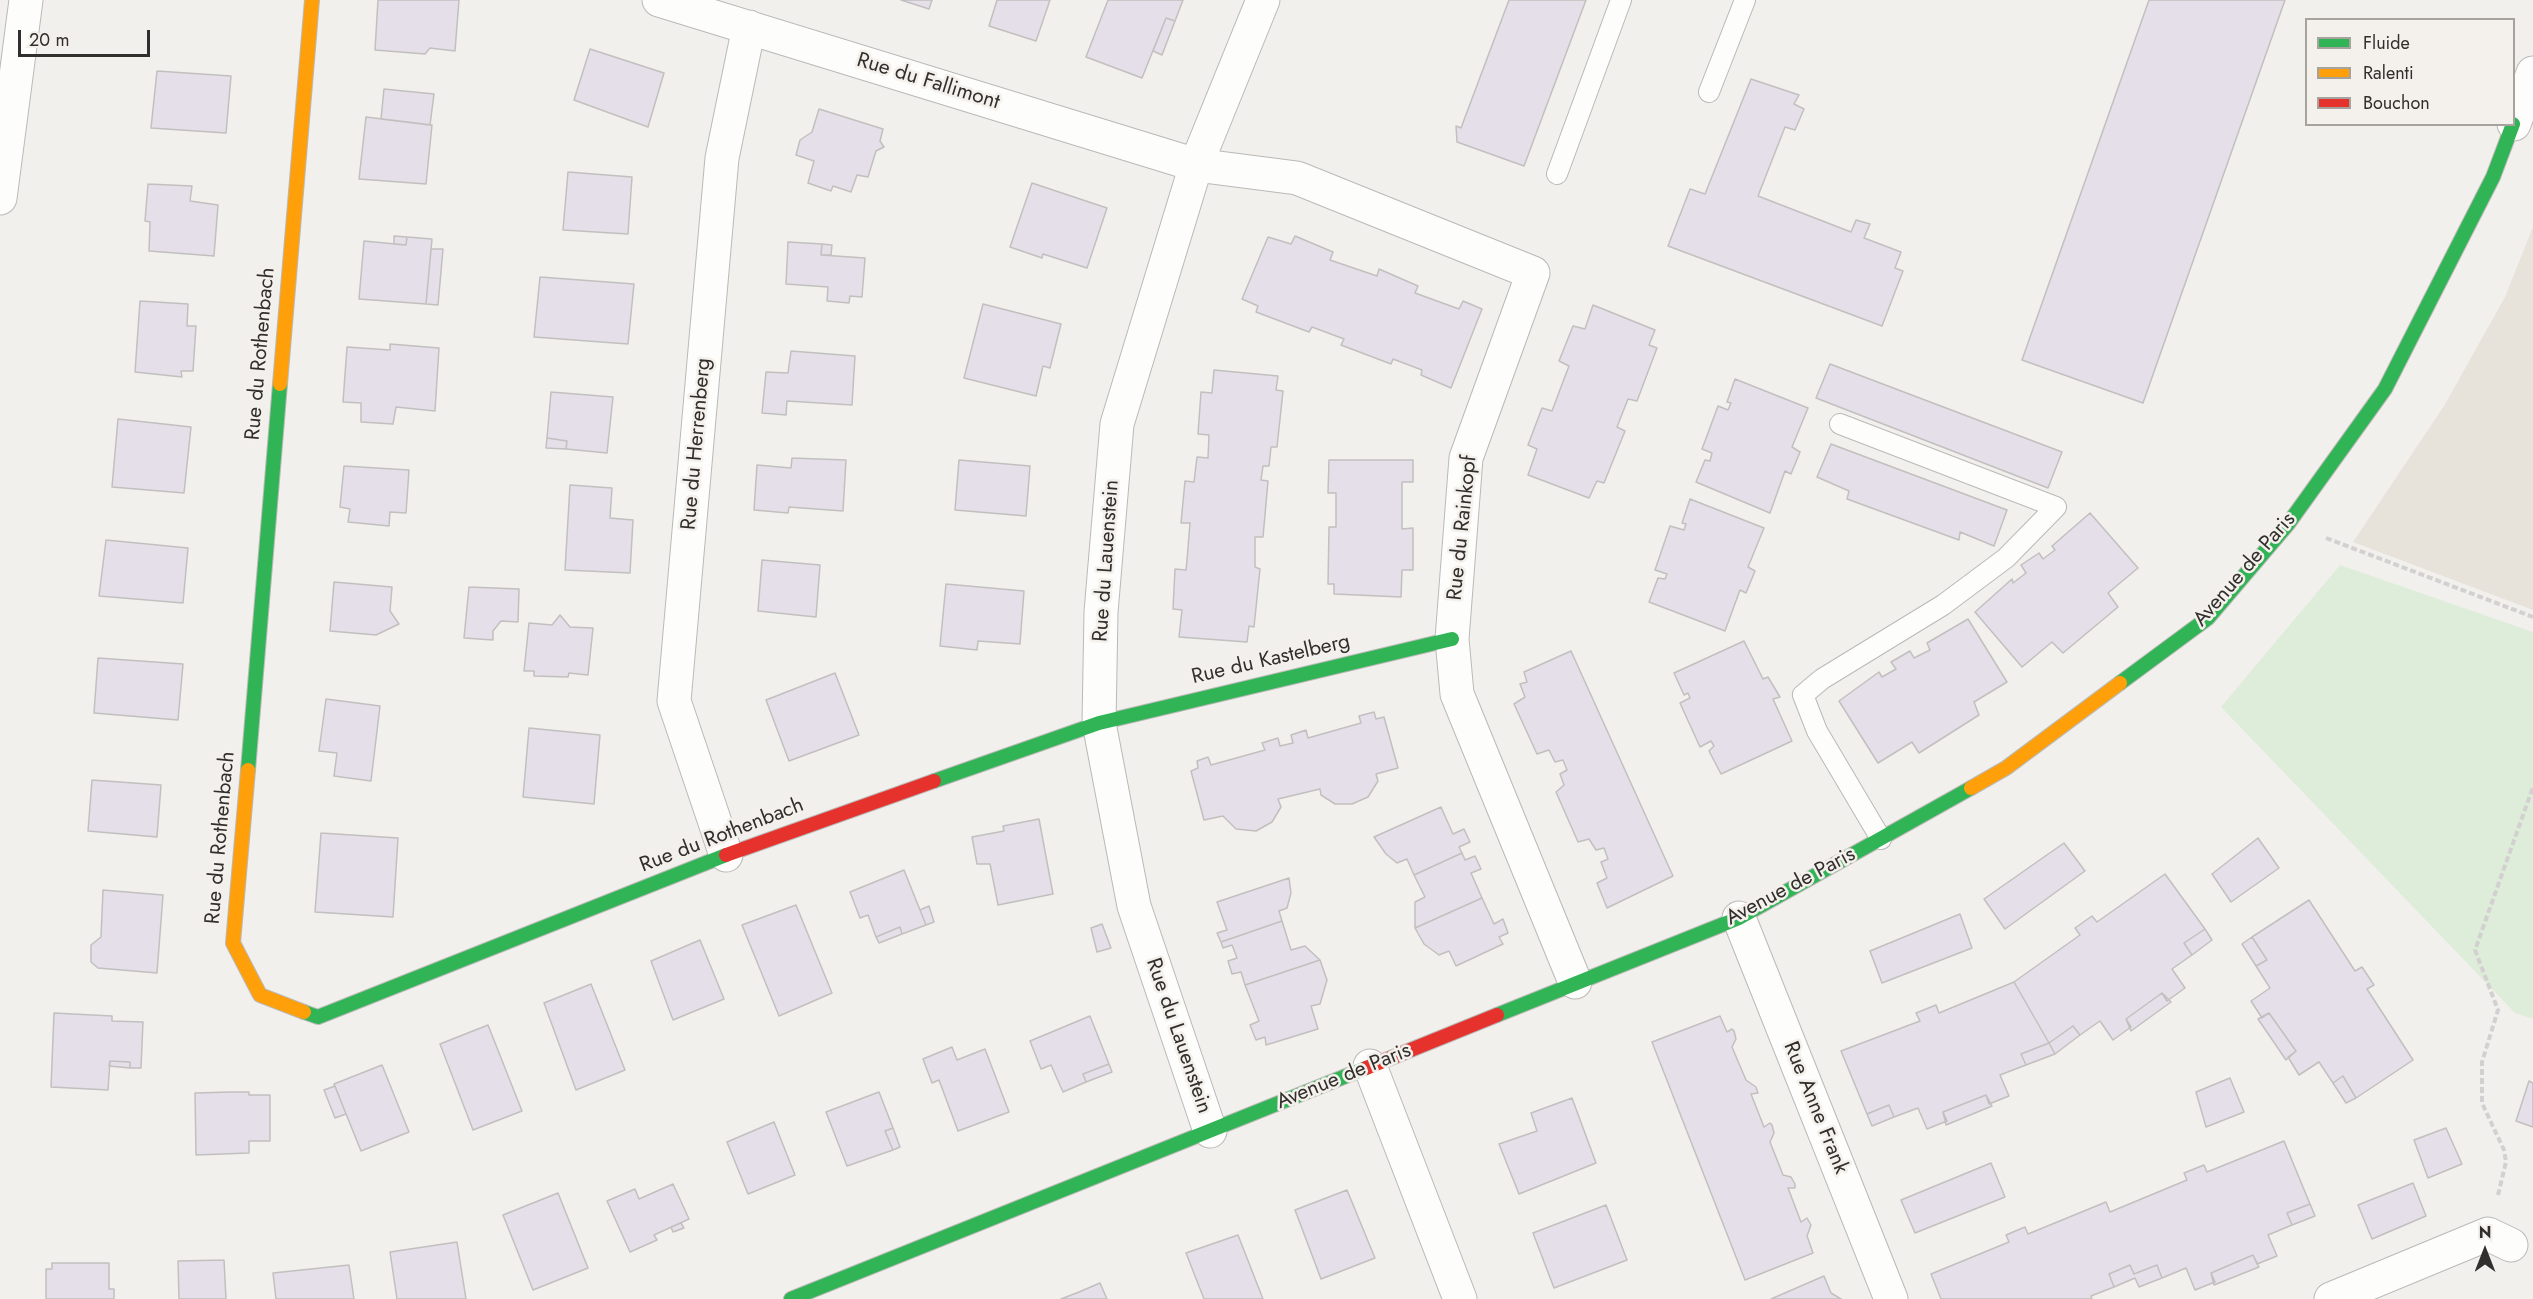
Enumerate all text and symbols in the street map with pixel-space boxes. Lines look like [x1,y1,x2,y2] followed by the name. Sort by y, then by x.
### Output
[21,18,153,56] scale bar
[2305,18,2515,126] legend
[29,27,69,53] text: 20 m
[2363,30,2410,56] text: Fluide
[853,48,1003,116] street label: Rue du Fallimont
[2363,60,2414,86] text: Ralenti
[2363,90,2430,116] text: Bouchon
[241,267,281,441] street label: Rue du Rothenbach
[677,357,717,531] street label: Rue du Herrenberg
[1443,454,1483,602] street label: Rue du Rainkopf
[1089,479,1125,643] street label: Rue du Lauenstein
[2189,508,2301,632] street label: Avenue de Paris
[1189,630,1353,690] street label: Rue du Kastelberg
[201,751,241,925] street label: Rue du Rothenbach
[637,793,807,879] street label: Rue du Rothenbach
[1722,842,1860,932] street label: Avenue de Paris
[1140,955,1216,1117] street label: Rue du Lauenstein
[1777,1038,1853,1178] street label: Rue Anne Frank
[1273,1039,1415,1115] street label: Avenue de Paris
[2455,1221,2515,1281] north arrow
[2479,1221,2491,1244] text: N

